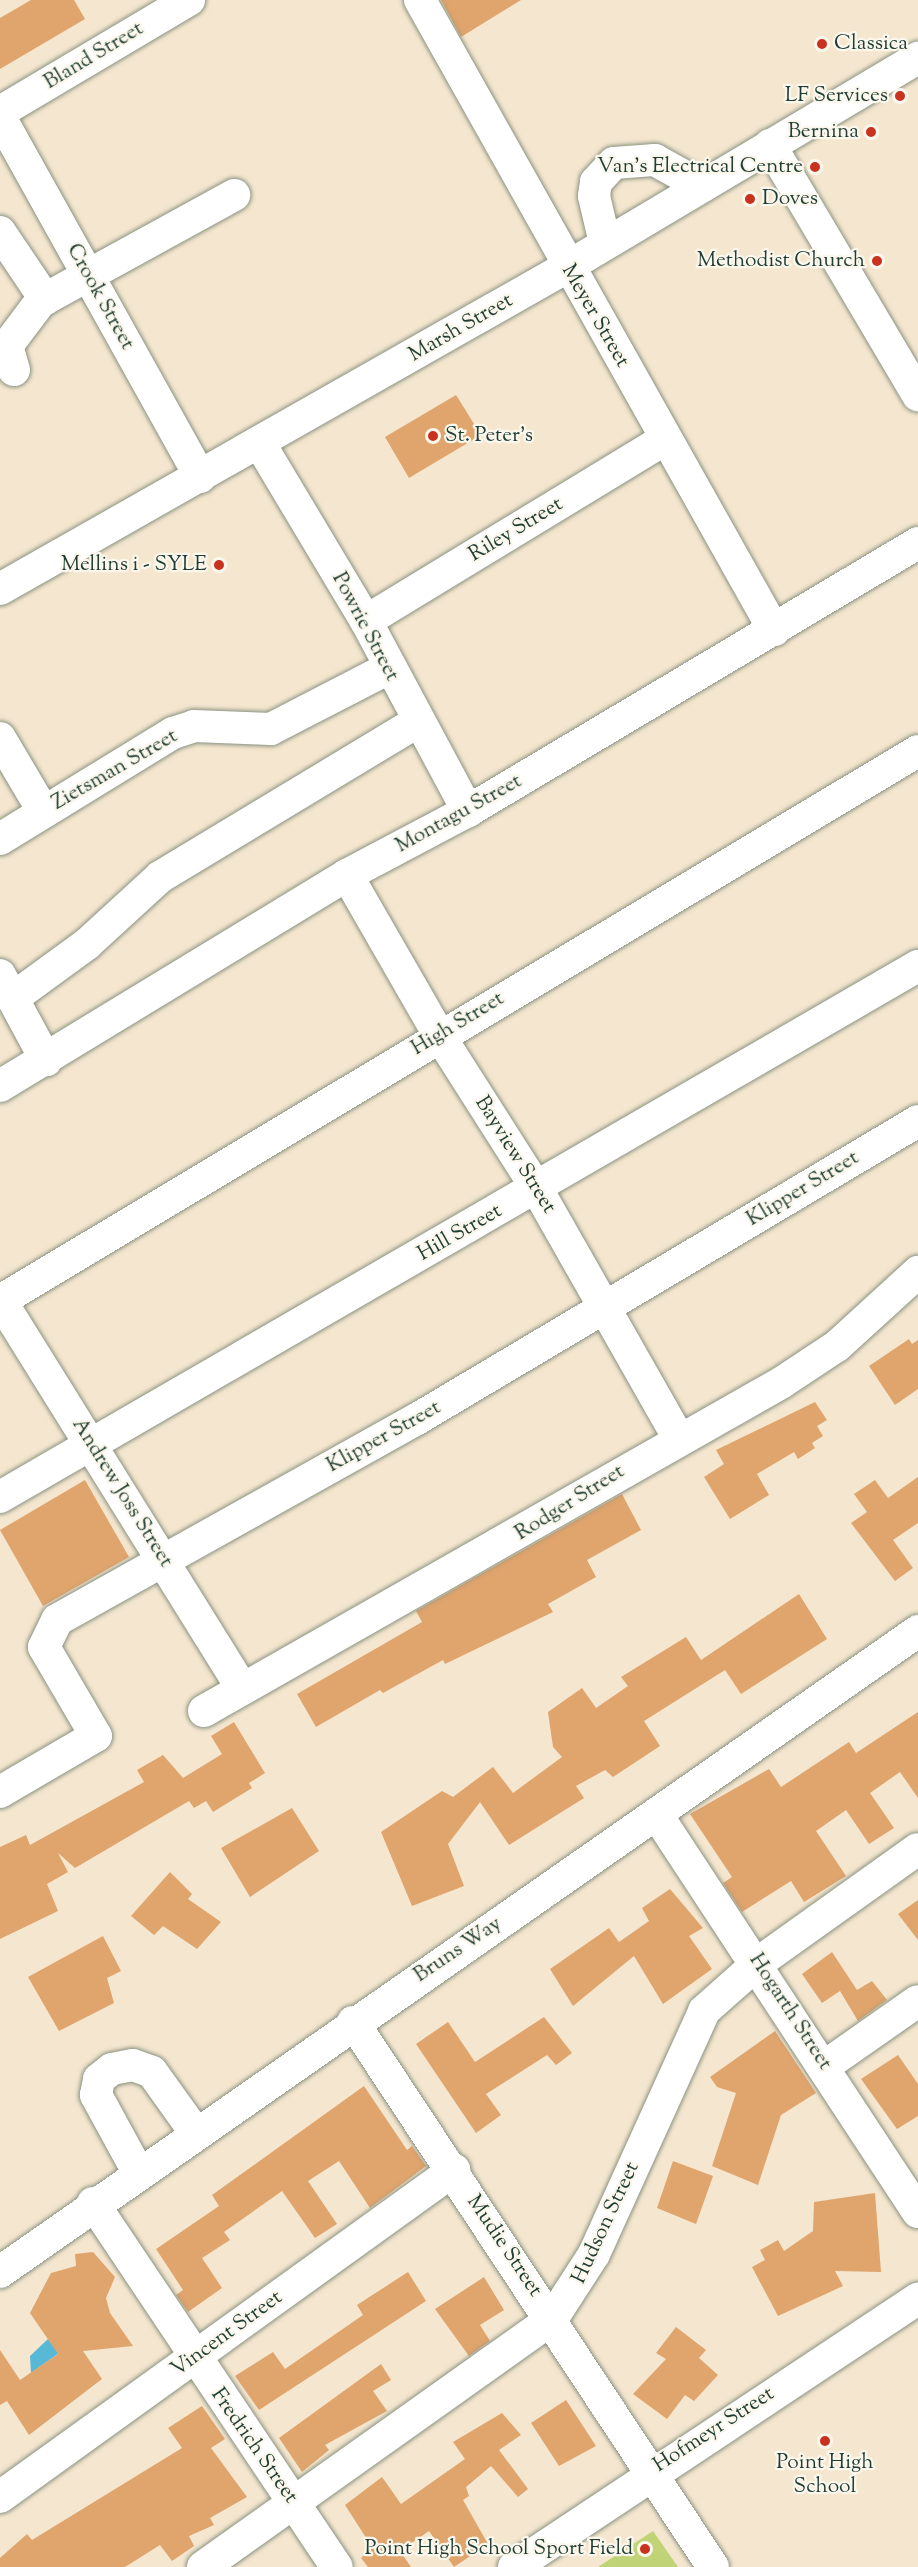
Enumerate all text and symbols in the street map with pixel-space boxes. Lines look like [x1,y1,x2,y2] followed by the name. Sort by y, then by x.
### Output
[40,17,148,95] street label: Bland Street
[834,31,908,57] place label: Classica
[815,37,829,51] marker: Classica
[785,83,888,109] place label: LF Services
[893,89,907,103] marker: LF Services
[788,119,859,145] place label: Bernina
[864,125,878,139] marker: Bernina
[597,154,803,180] place label: Van's Electrical Centre
[808,160,822,174] marker: Van's Electrical Centre
[762,186,818,212] place label: Doves
[743,192,757,206] marker: Doves
[60,240,140,354] street label: Crook Street
[697,248,865,274] place label: Methodist Church
[870,254,884,268] marker: Methodist Church
[555,260,635,372] street label: Meyer Street
[405,288,517,368] street label: Marsh Street
[445,423,533,449] place label: St. Peter's
[426,429,440,443] marker: St. Peter's
[464,492,568,568] street label: Riley Street
[61,552,207,578] place label: Mellins i - SYLE
[212,558,226,572] marker: Mellins i - SYLE
[326,568,404,686] street label: Powrie Street
[48,724,182,816] street label: Zietsman Street
[392,769,526,859] street label: Montagu Street
[407,986,509,1062] street label: High Street
[469,1092,561,1218] street label: Bayview Street
[742,1146,864,1232] street label: Klipper Street
[413,1199,507,1267] street label: Hill Street
[323,1395,445,1479] street label: Klipper Street
[66,1414,178,1572] street label: Andrew Joss Street
[511,1459,629,1547] street label: Rodger Street
[409,1912,507,1988] street label: Bruns Way
[743,1949,837,2075] street label: Hogarth Street
[567,2158,645,2288] street label: Hudson Street
[461,2190,547,2302] street label: Mudie Street
[167,2285,287,2383] street label: Vincent Street
[649,2382,779,2478] street label: Hofmeyr Street
[205,2384,303,2508] street label: Fredrich Street
[818,2434,832,2448] marker: Point High School
[776,2450,874,2500] place label: Point High School
[364,2536,633,2562] place label: Point High School Sport Field
[638,2542,652,2556] marker: Point High School Sport Field

